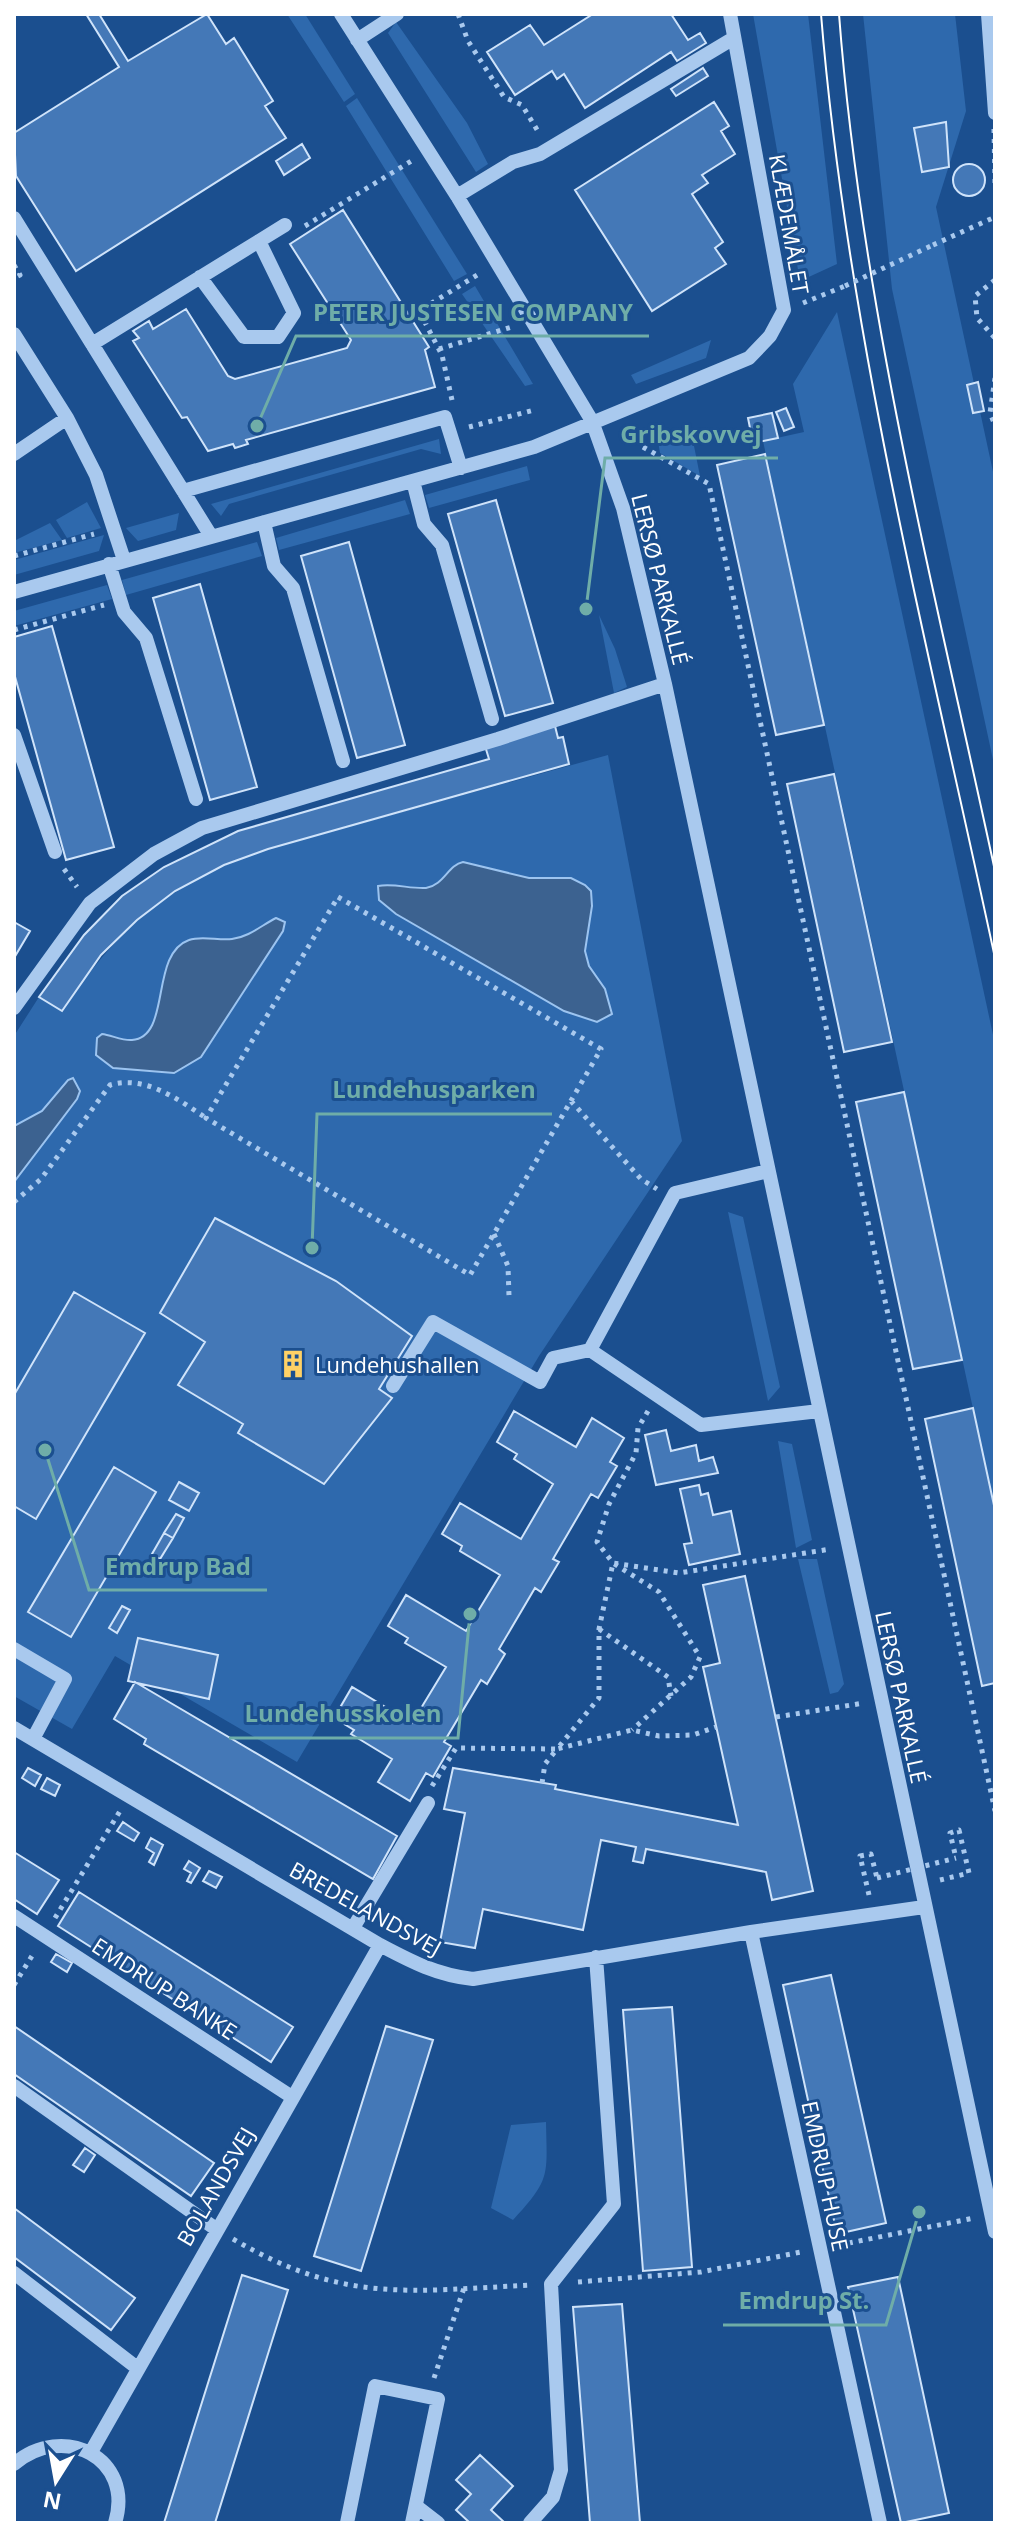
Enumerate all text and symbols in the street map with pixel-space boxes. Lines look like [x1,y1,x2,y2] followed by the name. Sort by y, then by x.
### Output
[763,152,817,296] street label: KLÆDEMÅLET
[296,288,649,336] callout: PETER JUSTESEN COMPANY
[313,295,633,328] text: PETER JUSTESEN COMPANY
[605,410,778,458] callout: Gribskovvej
[620,417,762,450] text: Gribskovvej
[625,490,697,668] street label: LERSØ PARKALLÉ
[317,1066,552,1114] callout: Lundehusparken
[332,1072,536,1105] text: Lundehusparken
[278,1349,308,1379] building icon: Lundehushallen
[315,1349,479,1379] place label: Lundehushallen
[89,1542,267,1590] callout: Emdrup Bad
[105,1549,251,1582] text: Emdrup Bad
[869,1608,935,1786] street label: LERSØ PARKALLÉ
[229,1690,458,1738] callout: Lundehusskolen
[245,1696,441,1729] text: Lundehusskolen
[285,1854,447,1962] street label: BREDELANDSVEJ
[87,1930,243,2046] street label: EMDRUP BANKE
[795,2098,857,2254] street label: EMDRUP HUSE
[169,2121,261,2251] street label: BOLANDSVEJ
[723,2277,886,2325] callout: Emdrup St.
[739,2283,869,2316] text: Emdrup St.
[16,2441,96,2521] north arrow
[40,2485,64,2518] text: N

